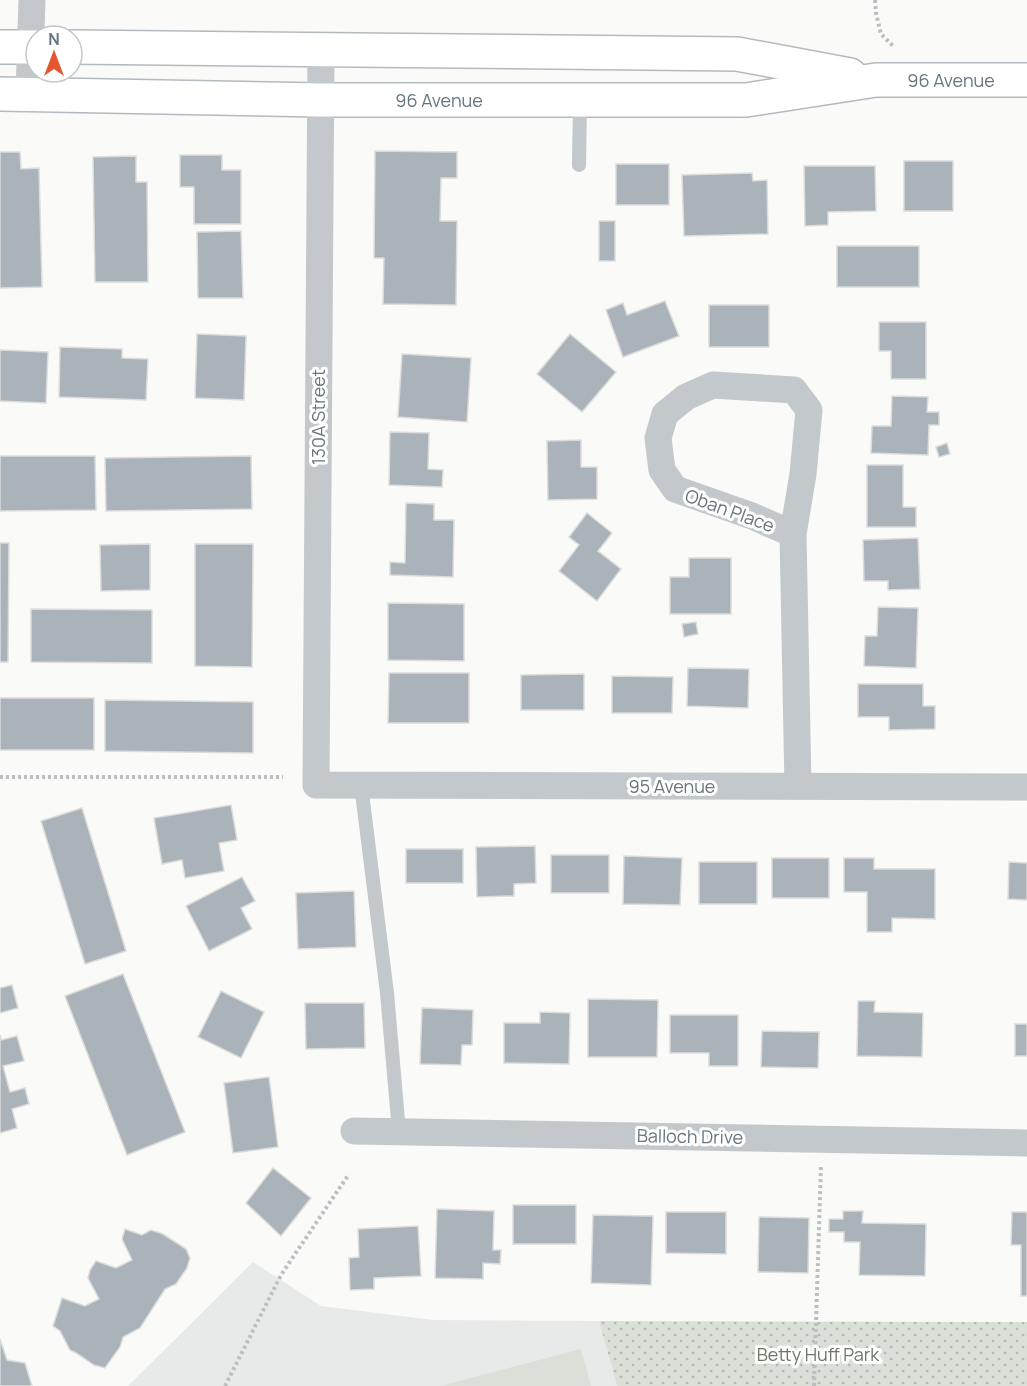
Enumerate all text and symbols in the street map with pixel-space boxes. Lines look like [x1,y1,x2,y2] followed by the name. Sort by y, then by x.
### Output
[24,24,84,84] north arrow
[48,28,60,50] text: N
[907,68,995,92] street label: 96 Avenue
[395,88,483,112] street label: 96 Avenue
[306,369,330,465] street label: 130A Street
[682,483,778,537] street label: Oban Place
[629,774,715,798] street label: 95 Avenue
[637,1123,743,1149] street label: Balloch Drive
[757,1342,880,1366] park label: Betty Huff Park

